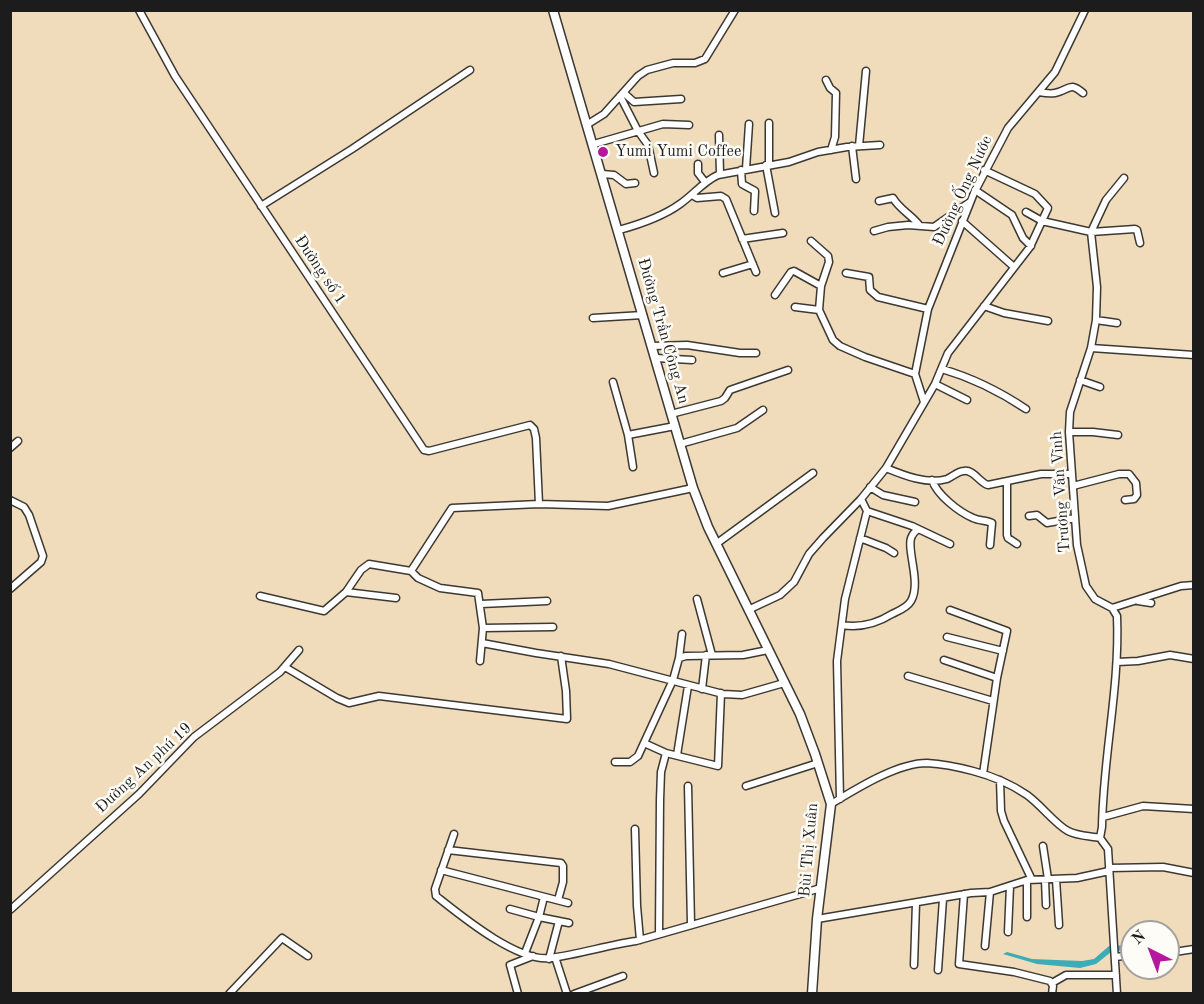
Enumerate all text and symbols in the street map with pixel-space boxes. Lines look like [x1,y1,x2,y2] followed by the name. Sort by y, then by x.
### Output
[929,133,997,249] street label: Đường Ống Nước
[615,142,741,162] place label: Yumi Yumi Coffee
[596,145,610,159] marker: Yumi Yumi Coffee
[290,232,350,308] street label: Đường số 1
[633,256,693,406] street label: Đường Trần Công An
[1047,430,1075,554] street label: Trương Văn Vĩnh
[92,719,196,817] street label: Đường An phú 19
[795,802,823,898] street label: Bùi Thị Xuân
[1120,920,1180,980] north arrow
[1129,928,1149,948] text: N

